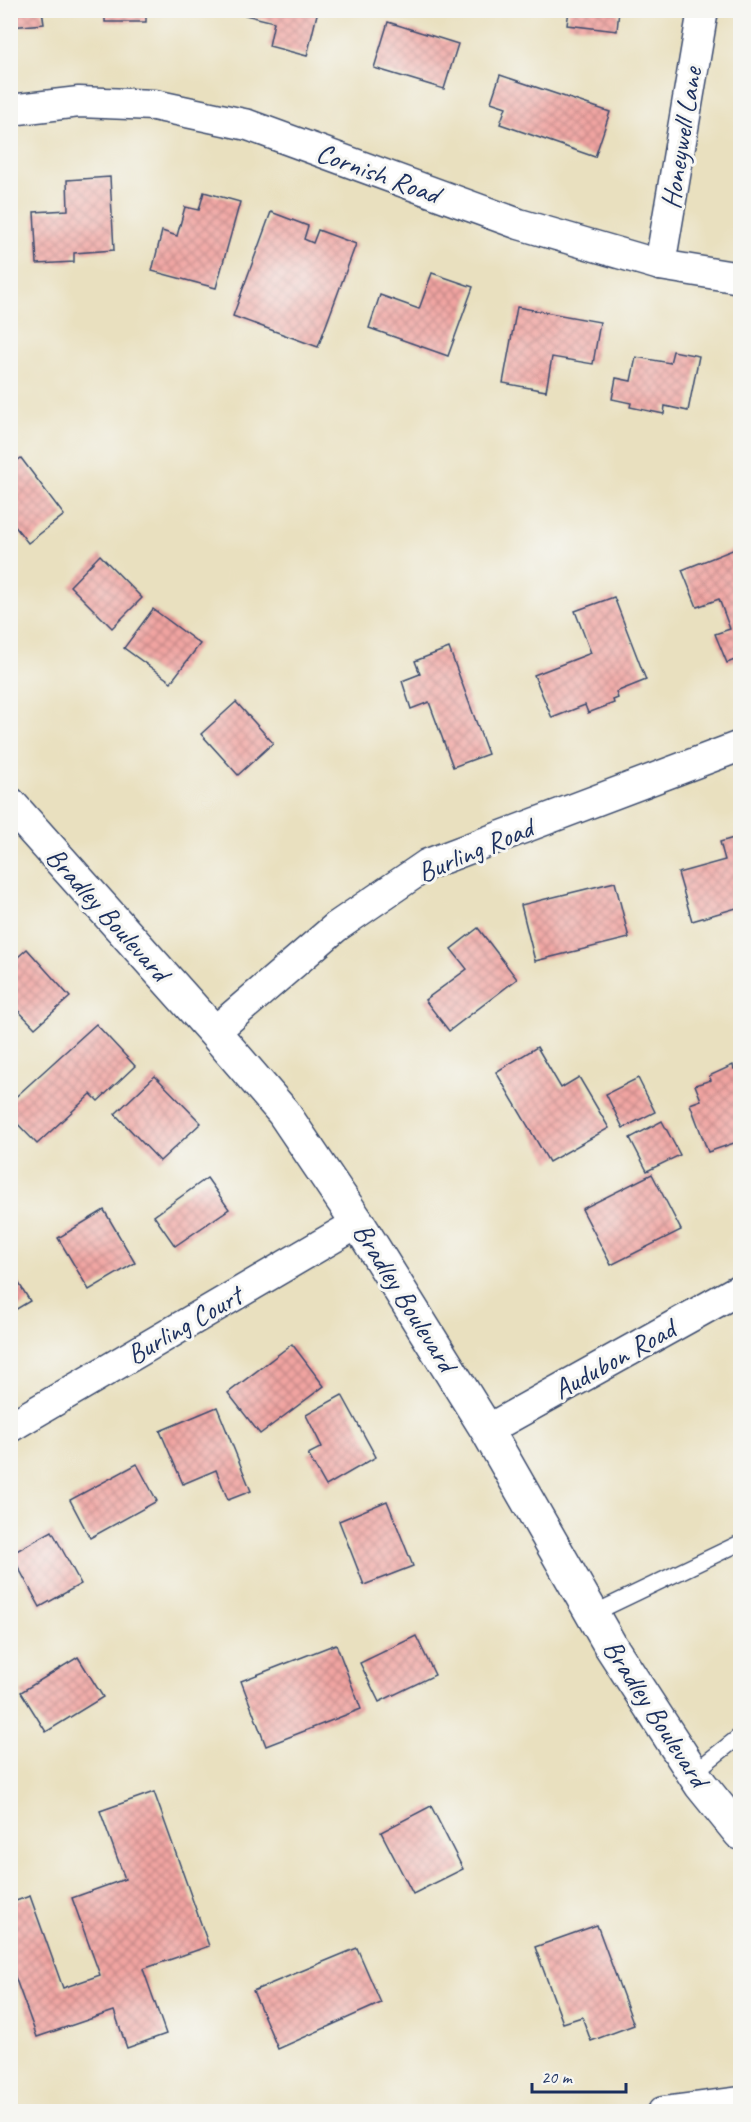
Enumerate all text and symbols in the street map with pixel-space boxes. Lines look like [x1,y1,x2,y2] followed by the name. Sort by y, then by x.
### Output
[653,63,710,211] street label: Honeywell Lane
[312,135,448,213] street label: Cornish Road
[412,808,542,890] street label: Burling Road
[39,840,180,991] street label: Bradley Boulevard
[346,1216,467,1381] street label: Bradley Boulevard
[120,1276,251,1372] street label: Burling Court
[547,1309,684,1407] street label: Audubon Road
[595,1633,719,1796] street label: Bradley Boulevard
[532,2056,626,2094] scale bar
[541,2066,574,2088] text: 20 m

